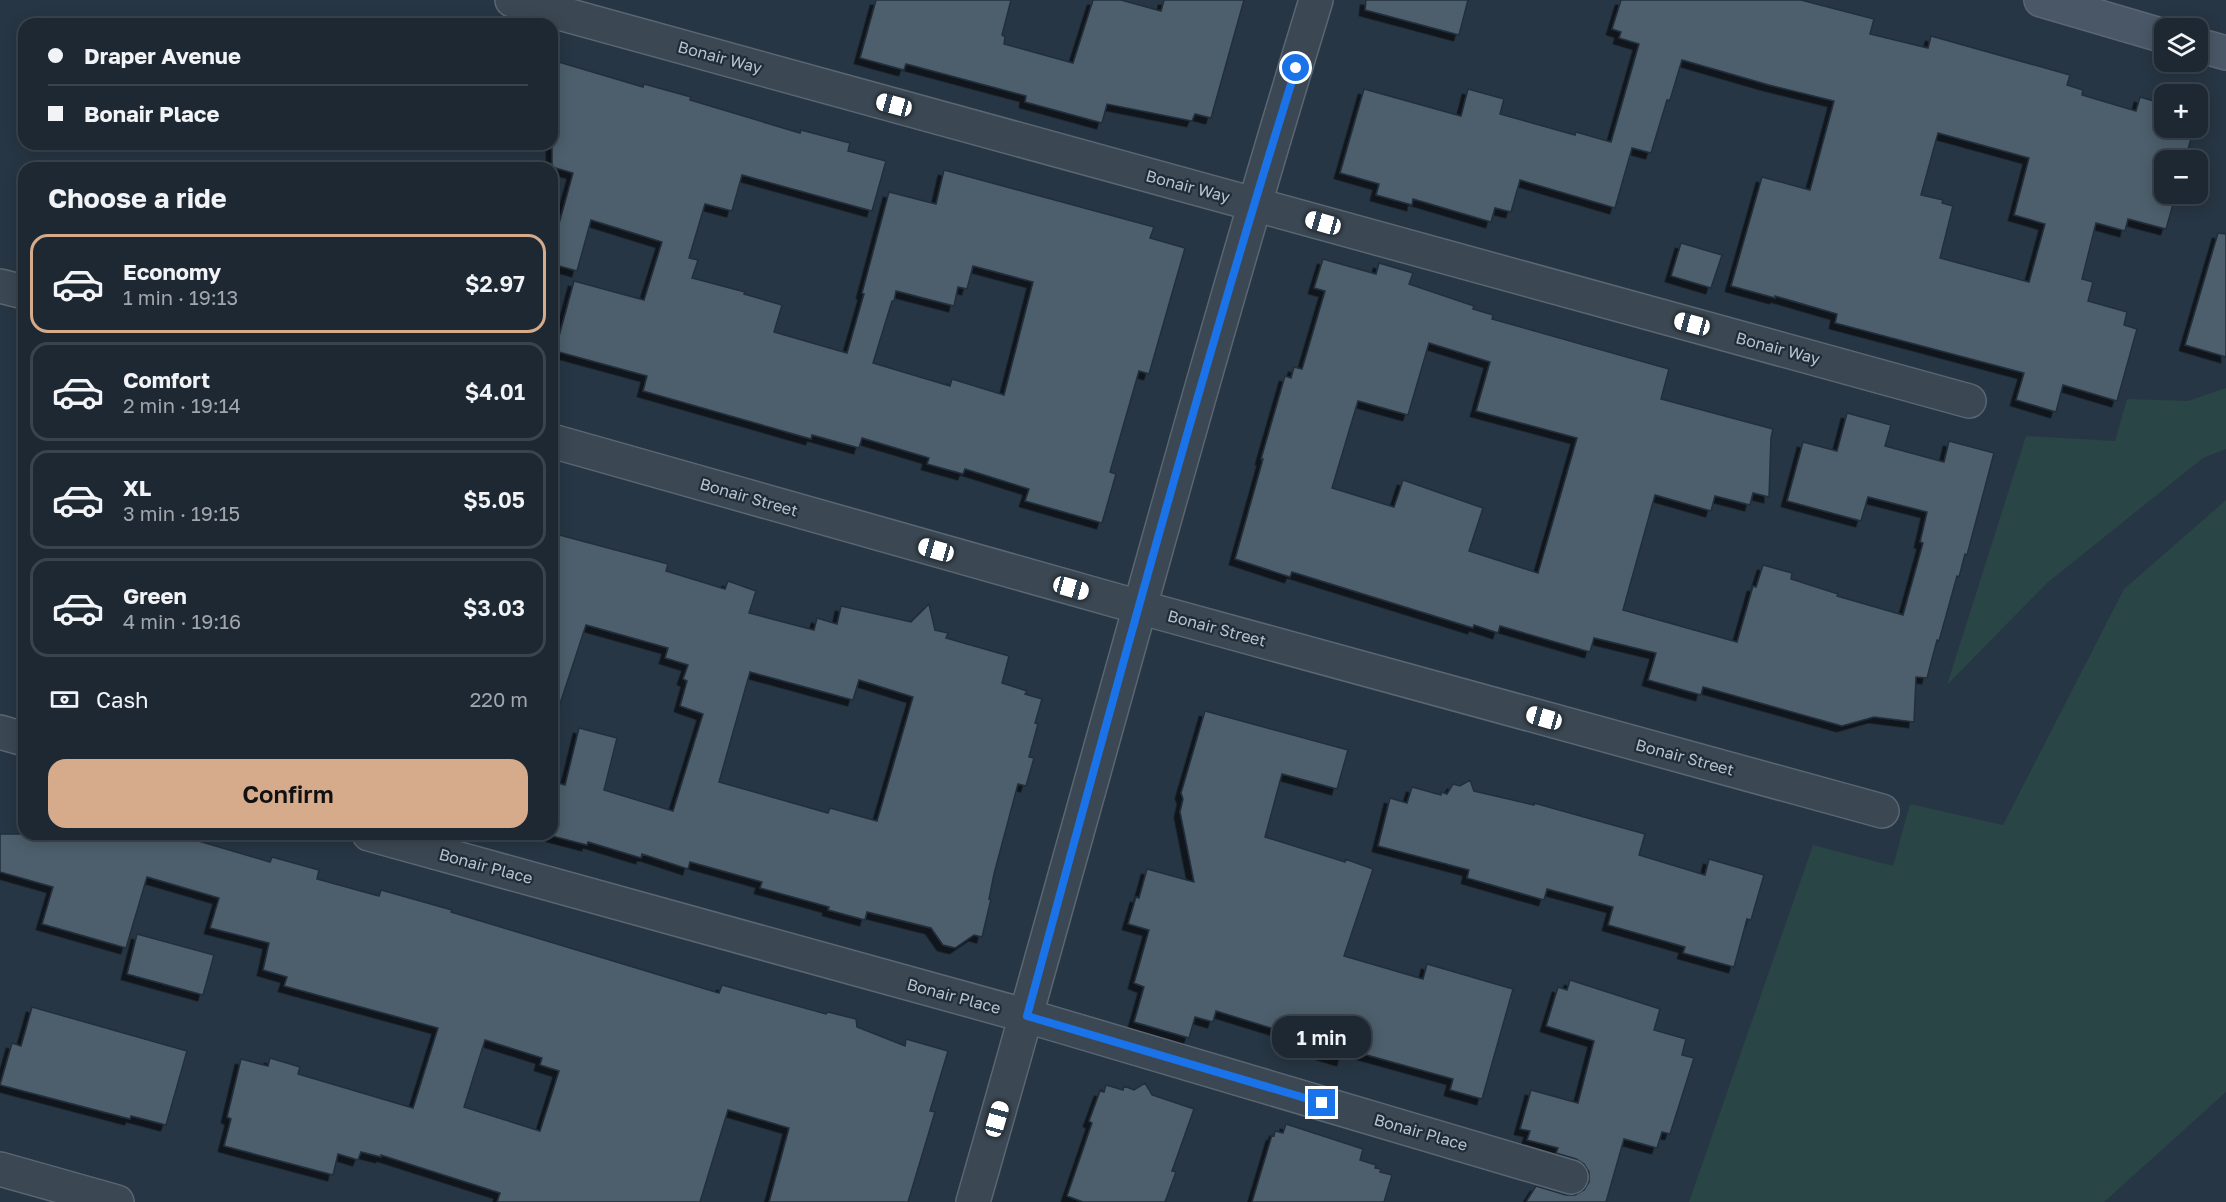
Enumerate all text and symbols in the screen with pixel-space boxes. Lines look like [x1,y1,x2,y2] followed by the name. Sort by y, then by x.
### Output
[2154,18,2208,204] map controls
[2154,18,2208,72] button: layers
[676,36,764,78] street label: Bonair Way
[84,42,241,69] text: Draper Avenue
[1282,54,1309,81] route start
[2154,84,2208,138] button: +
[874,92,914,118] car
[84,100,219,127] text: Bonair Place
[2154,150,2208,204] button: −
[1144,165,1232,207] street label: Bonair Way
[48,182,227,214] text: Choose a ride
[1303,209,1343,237] car
[51,257,105,311] icon: car
[123,258,221,285] text: Economy
[465,270,525,297] text: $2.97
[123,285,238,309] text: 1 min · 19:13
[1672,311,1712,337] car
[1734,327,1822,369] street label: Bonair Way
[51,365,105,419] icon: car
[123,366,210,393] text: Comfort
[465,378,525,405] text: $4.01
[123,393,241,417] text: 2 min · 19:14
[51,473,105,527] icon: car
[698,473,800,521] street label: Bonair Street
[123,474,151,501] text: XL
[463,486,525,513] text: $5.05
[123,501,240,525] text: 3 min · 19:15
[916,536,956,564] car
[1051,574,1091,602] car
[51,581,105,635] icon: car
[123,582,187,609] text: Green
[463,594,525,621] text: $3.03
[1166,605,1268,651] street label: Bonair Street
[123,609,241,633] text: 4 min · 19:16
[48,683,81,716] icon: cash
[96,686,149,713] text: Cash
[470,687,528,711] text: 220 m
[1524,704,1564,732] car
[1634,734,1736,780] street label: Bonair Street
[48,759,528,828] button: Confirm
[437,844,535,888] street label: Bonair Place
[905,974,1003,1018] street label: Bonair Place
[1272,1016,1372,1058] callout: 1 min
[1296,1025,1347,1049] text: 1 min
[1308,1089,1335,1116] route end
[983,1099,1011,1139] car
[1372,1109,1470,1155] street label: Bonair Place

